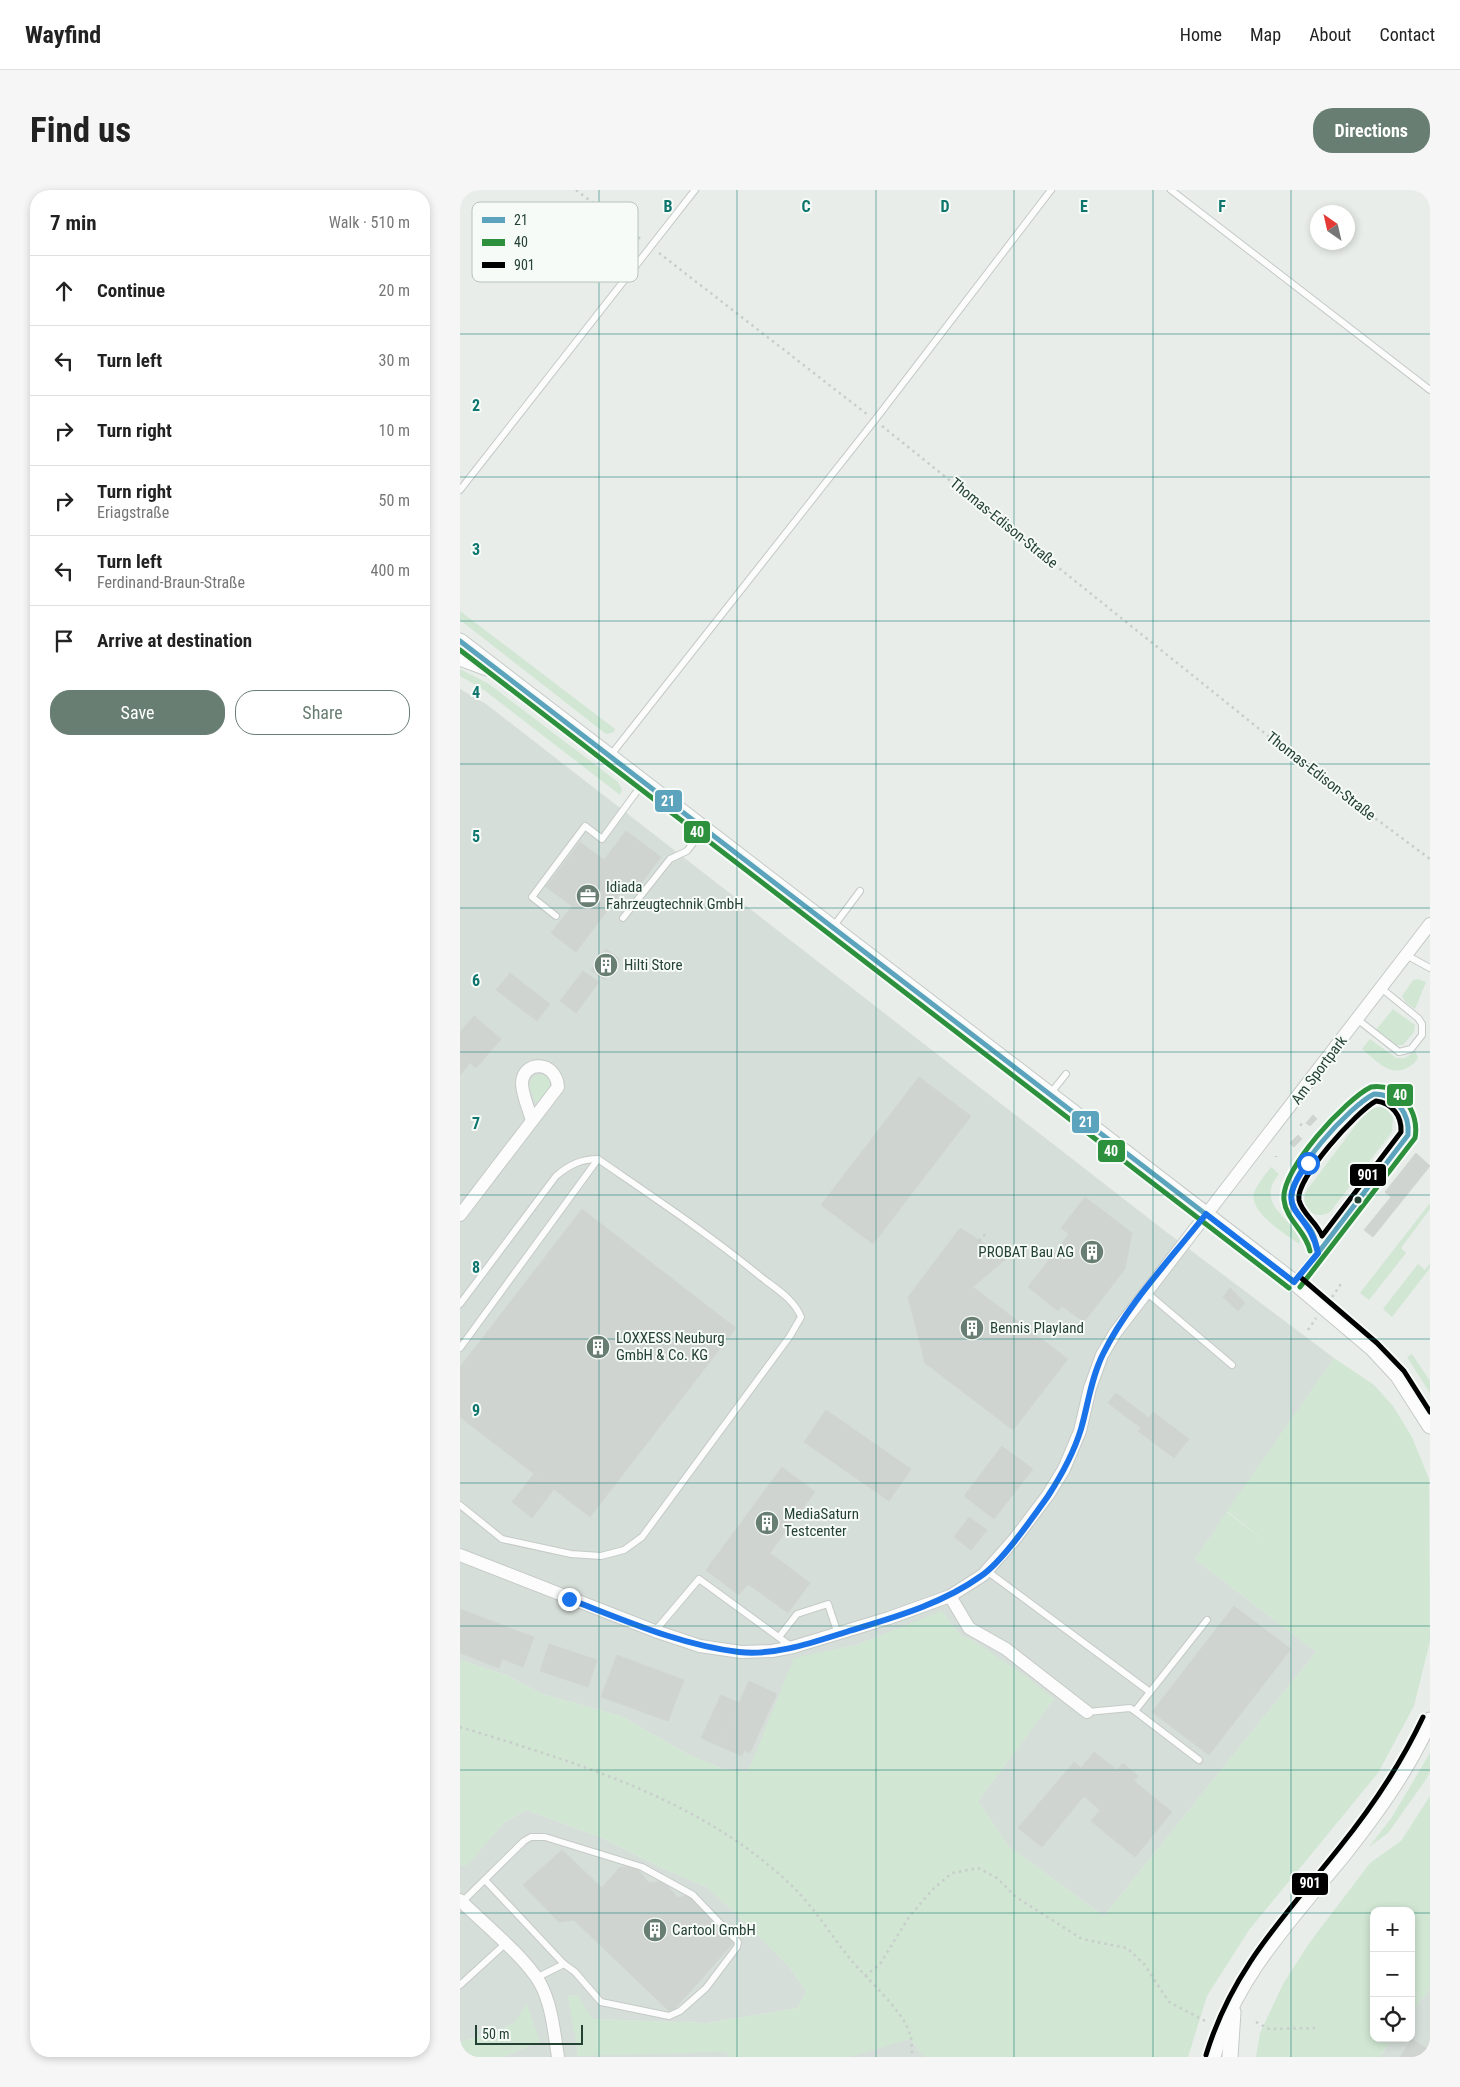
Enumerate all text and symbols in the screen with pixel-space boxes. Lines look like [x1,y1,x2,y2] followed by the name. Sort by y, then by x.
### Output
[25,21,101,49] text: Wayfind
[1180,24,1222,45] text: Home
[1250,24,1281,45] text: Map
[1309,24,1351,45] text: About
[1379,24,1435,45] text: Contact
[1313,108,1430,153] button: Directions
[30,110,131,151] text: Find us
[664,197,673,216] text: B
[801,197,811,216] text: C
[940,197,950,216] text: D
[1080,197,1088,216] text: E
[1218,197,1226,216] text: F
[472,202,638,282] legend
[1310,205,1355,250] north arrow
[50,211,97,235] text: 7 min
[514,212,528,228] text: 21
[329,213,410,232] text: Walk · 510 m
[514,234,528,250] text: 40
[514,257,535,273] text: 901
[50,277,78,305] icon: ahead
[97,279,165,302] text: Continue
[378,281,410,300] text: 20 m
[50,347,78,375] icon: left
[97,349,162,372] text: Turn left
[378,351,410,370] text: 30 m
[472,396,480,415] text: 2
[50,417,78,445] icon: right
[97,419,172,442] text: Turn right
[378,421,410,440] text: 10 m
[946,474,1062,572] street label: Thomas-Edison-Straße
[97,480,172,503] text: Turn right
[50,487,78,515] icon: right
[378,491,410,510] text: 50 m
[97,503,169,522] text: Eriagstraße
[472,540,480,559] text: 3
[97,550,162,573] text: Turn left
[50,557,78,585] icon: left
[371,561,410,580] text: 400 m
[97,573,245,592] text: Ferdinand-Braun-Straße
[50,627,78,655] icon: arrive
[97,629,252,652] text: Arrive at destination
[472,683,480,702] text: 4
[50,690,225,735] button: Save
[235,690,410,735] button: Share
[1263,728,1379,824] street label: Thomas-Edison-Straße
[654,789,683,813] line badge: 21
[661,793,675,809] text: 21
[683,820,711,844] line badge: 40
[690,824,704,840] text: 40
[472,827,480,846] text: 5
[606,878,744,913] place label: Idiada Fahrzeugtechnik GmbH
[575,883,601,909] office icon: Idiada Fahrzeugtechnik GmbH
[593,952,619,978] building icon: Hilti Store
[624,956,683,974] place label: Hilti Store
[472,971,480,990] text: 6
[1287,1032,1351,1108] street label: Am Sportpark
[1386,1083,1414,1107] line badge: 40
[1393,1087,1407,1103] text: 40
[1071,1110,1100,1134] line badge: 21
[472,1114,480,1133] text: 7
[1079,1114,1093,1130] text: 21
[1097,1139,1126,1163] line badge: 40
[1104,1143,1118,1159] text: 40
[1297,1152,1320,1175] route start
[1349,1163,1387,1187] line badge: 901
[1357,1167,1379,1183] text: 901
[1353,1195,1363,1205] unlabelled marker
[1079,1239,1105,1265] building icon: PROBAT Bau AG
[978,1243,1074,1261] place label: PROBAT Bau AG
[472,1258,480,1277] text: 8
[959,1315,985,1341] building icon: Bennis Playland
[990,1319,1084,1337] place label: Bennis Playland
[616,1329,725,1364] place label: LOXXESS Neuburg GmbH & Co. KG
[585,1334,611,1360] building icon: LOXXESS Neuburg GmbH & Co. KG
[472,1401,480,1420] text: 9
[784,1505,859,1540] place label: MediaSaturn Testcenter
[754,1510,780,1536] building icon: MediaSaturn Testcenter
[558,1588,581,1611] route end
[1291,1872,1329,1896] line badge: 901
[1299,1875,1321,1891] text: 901
[1370,1907,1415,2042] map controls
[1370,1907,1415,1952] button: +
[642,1917,668,1943] building icon: Cartool GmbH
[672,1921,756,1939] place label: Cartool GmbH
[1370,1952,1415,1997] button: −
[1370,1997,1415,2042] button: locate
[475,2022,582,2045] scale bar
[482,2026,510,2042] text: 50 m

